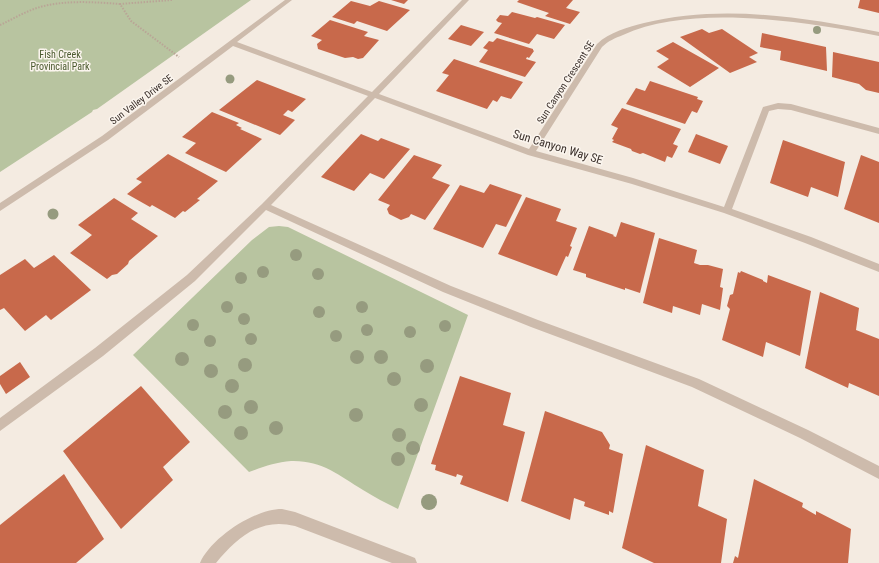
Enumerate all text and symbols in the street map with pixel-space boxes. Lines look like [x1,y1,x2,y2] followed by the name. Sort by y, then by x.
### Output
[535,39,596,126] street label: Sun Canyon Crescent SE
[31,49,90,72] park label: Fish Creek Provincial Park
[108,72,175,126] street label: Sun Valley Drive SE
[511,127,605,167] street label: Sun Canyon Way SE

